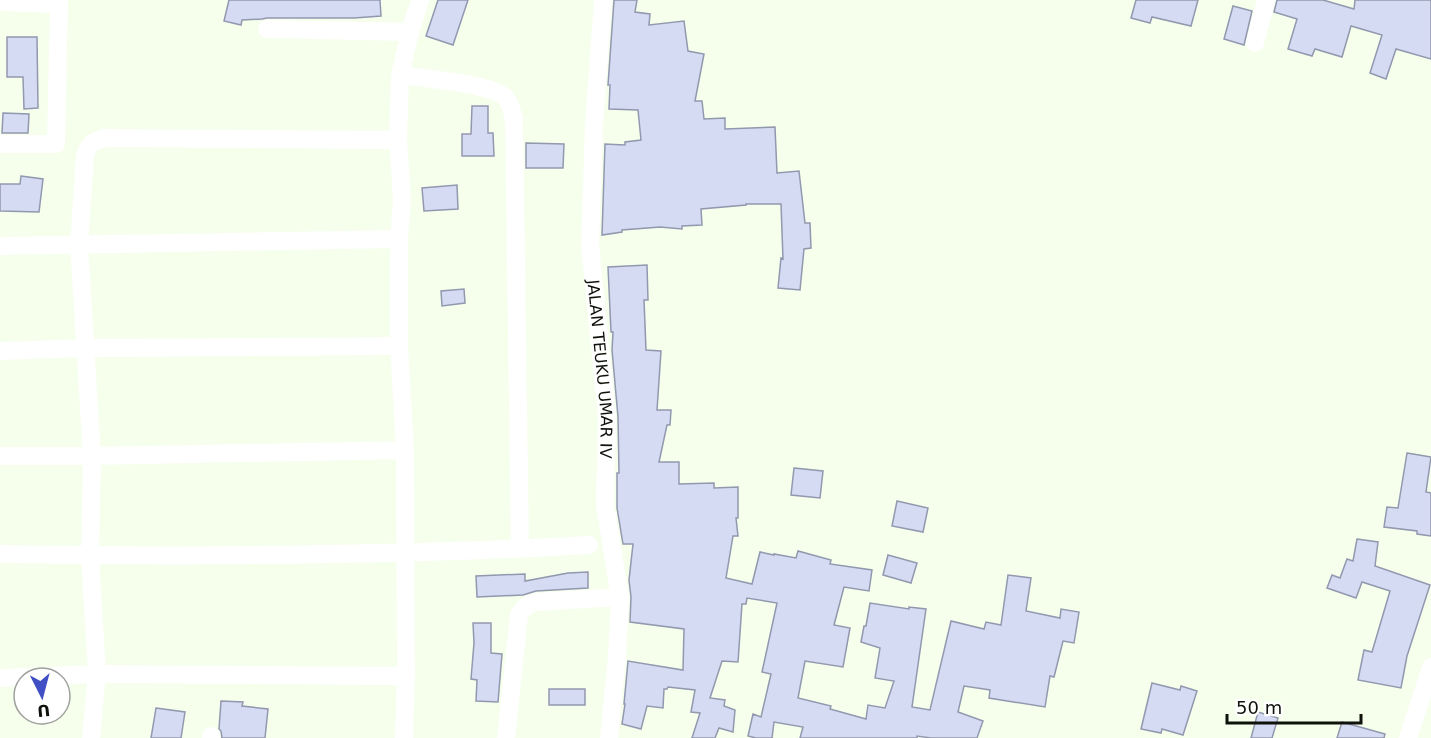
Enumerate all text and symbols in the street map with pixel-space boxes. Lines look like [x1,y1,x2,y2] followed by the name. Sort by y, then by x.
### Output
[584,278,617,459] street label: JALAN TEUKU UMAR IV
[12,666,72,726] north arrow
[1227,687,1360,725] scale bar
[1236,697,1282,718] text: 50 m
[36,700,51,721] text: U

